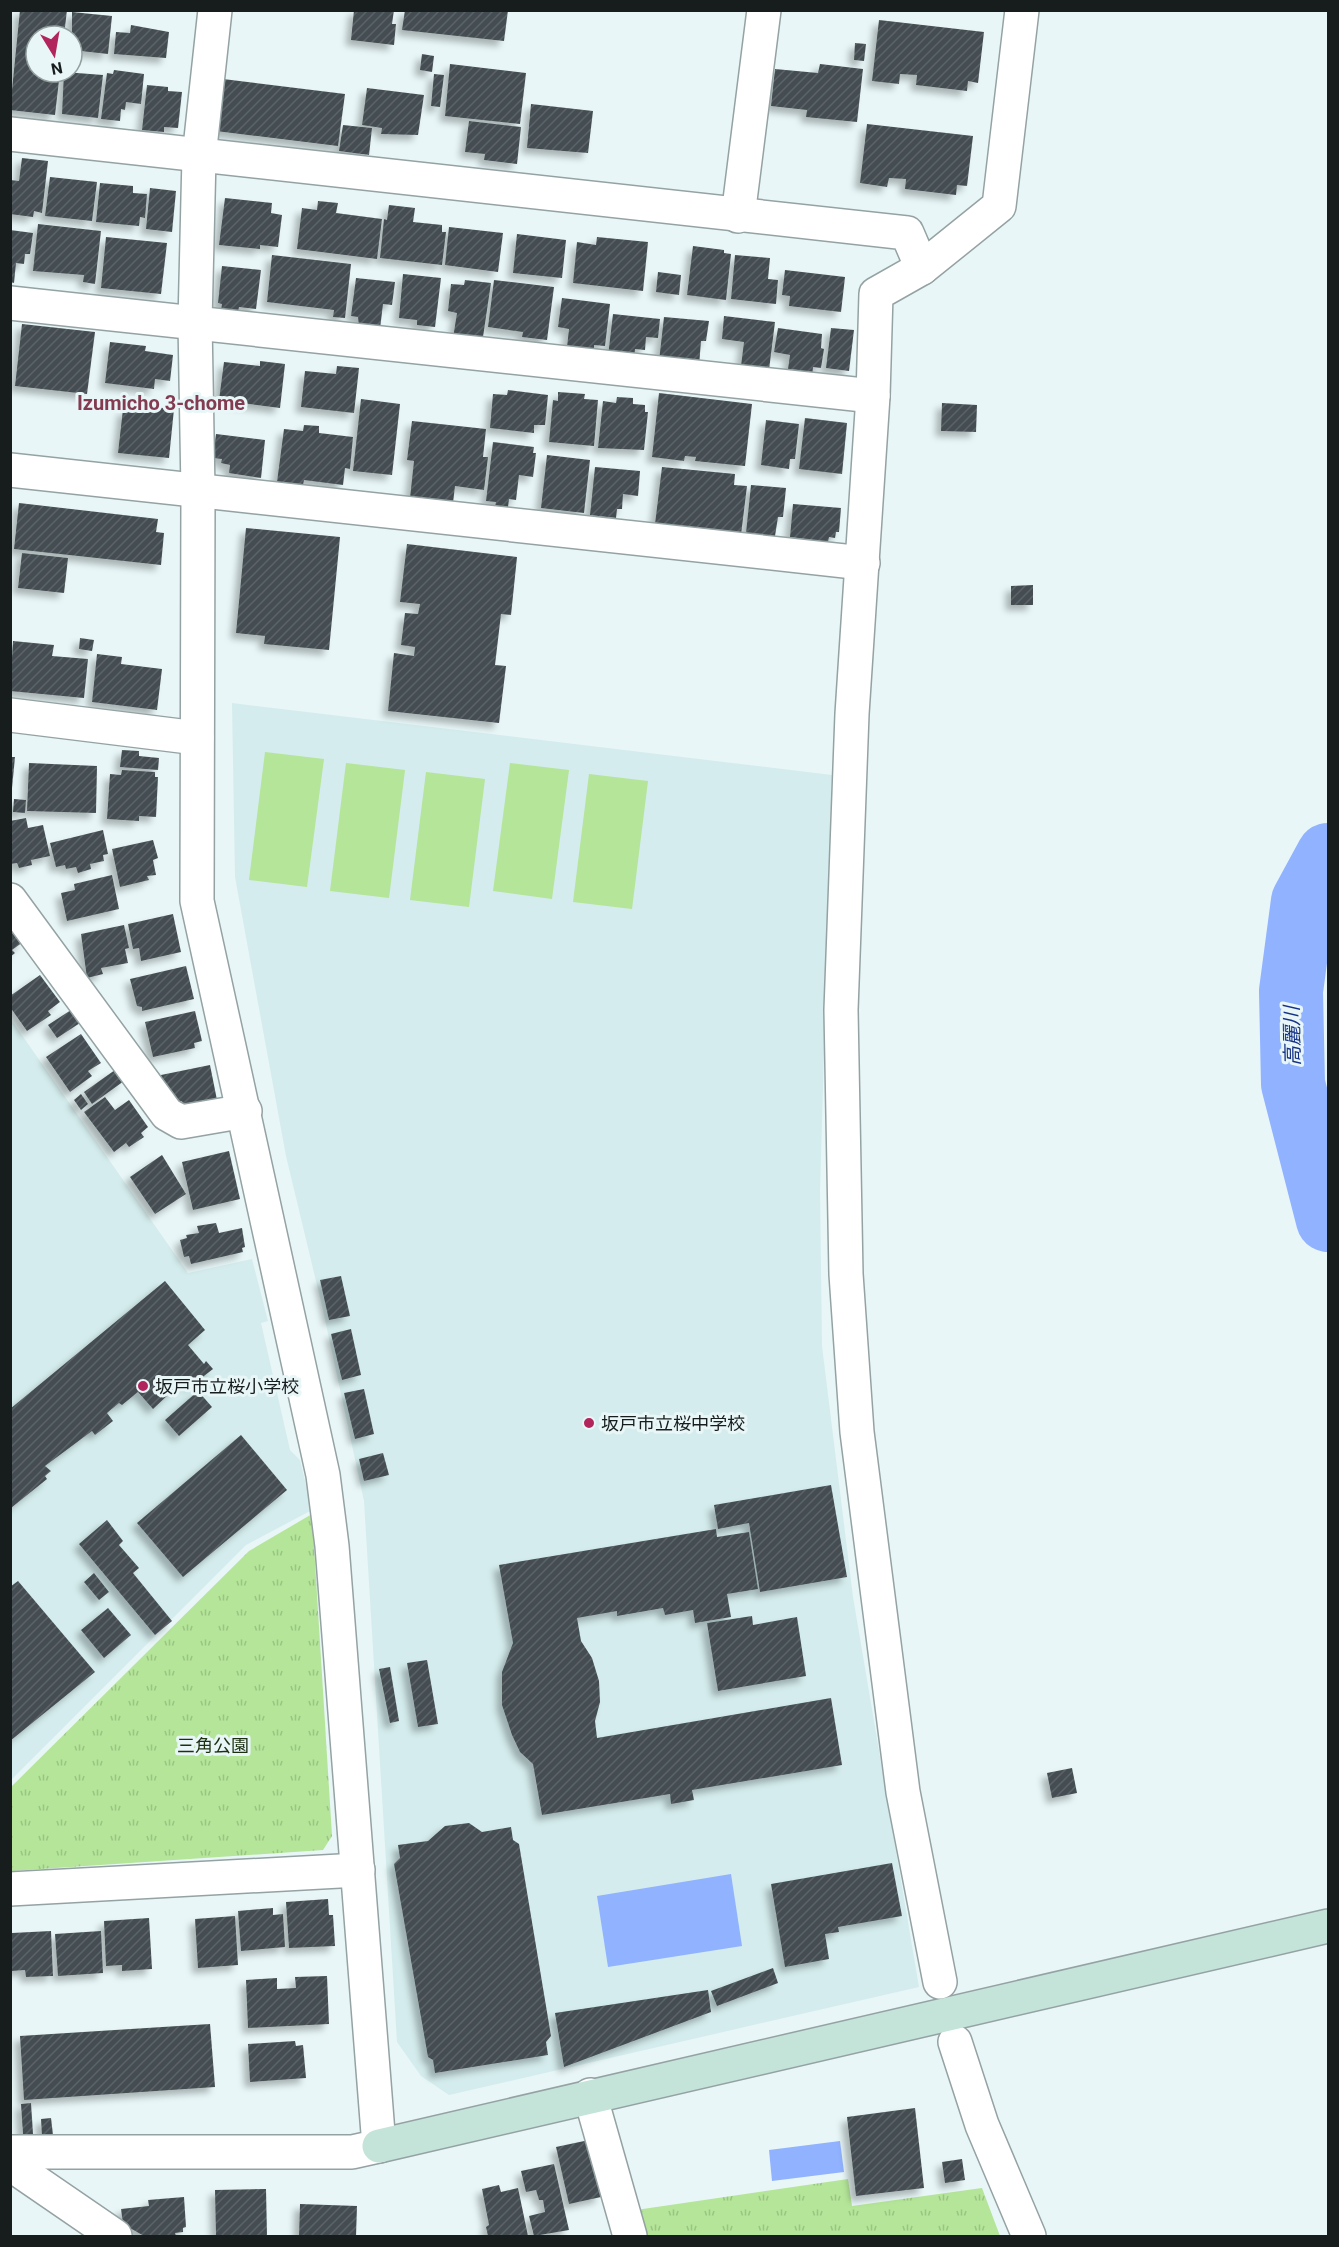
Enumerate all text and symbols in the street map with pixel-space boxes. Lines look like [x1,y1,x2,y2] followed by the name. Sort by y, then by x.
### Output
[24,24,84,84] north arrow
[49,58,64,79] text: N
[77,391,245,415] district label: Izumicho 3-chome
[1279,1004,1305,1066] water label: 高麗川
[155,1376,299,1397] place label: 坂戸市立桜小学校
[136,1379,150,1393] marker: 坂戸市立桜小学校
[601,1413,745,1434] place label: 坂戸市立桜中学校
[582,1416,596,1430] marker: 坂戸市立桜中学校
[177,1735,249,1756] park label: 三角公園

